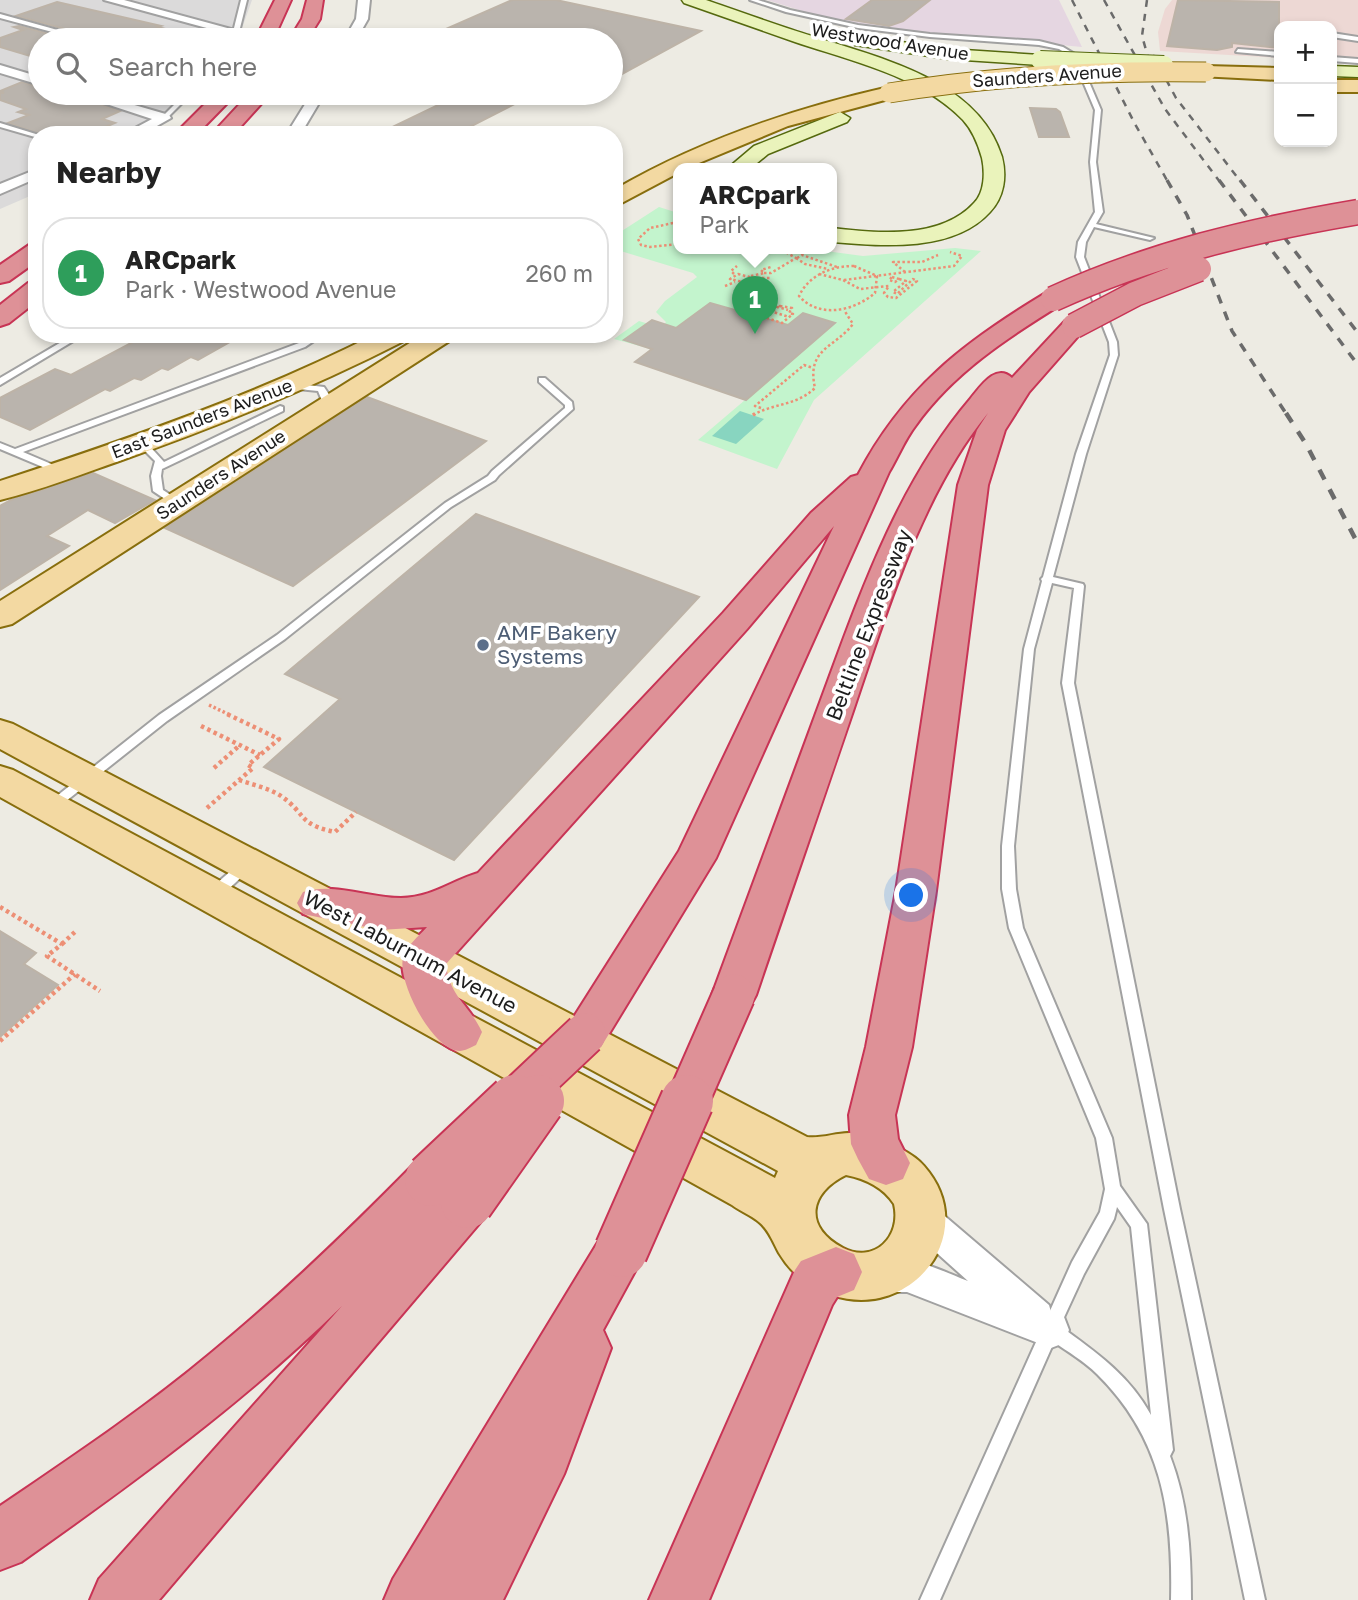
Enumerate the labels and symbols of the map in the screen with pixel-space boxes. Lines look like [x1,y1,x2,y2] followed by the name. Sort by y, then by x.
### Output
[810,18,970,64] street label: Westwood Avenue
[971,59,1122,91] street label: Saunders Avenue
[732,276,778,334] pin: 1
[108,373,295,463] street label: East Saunders Avenue
[152,424,289,524] street label: Saunders Avenue
[820,525,917,724] street label: Beltline Expressway
[497,619,617,669] place label: AMF Bakery Systems
[475,637,491,653] marker: AMF Bakery Systems
[894,878,928,912] your location
[299,884,522,1018] street label: West Laburnum Avenue

